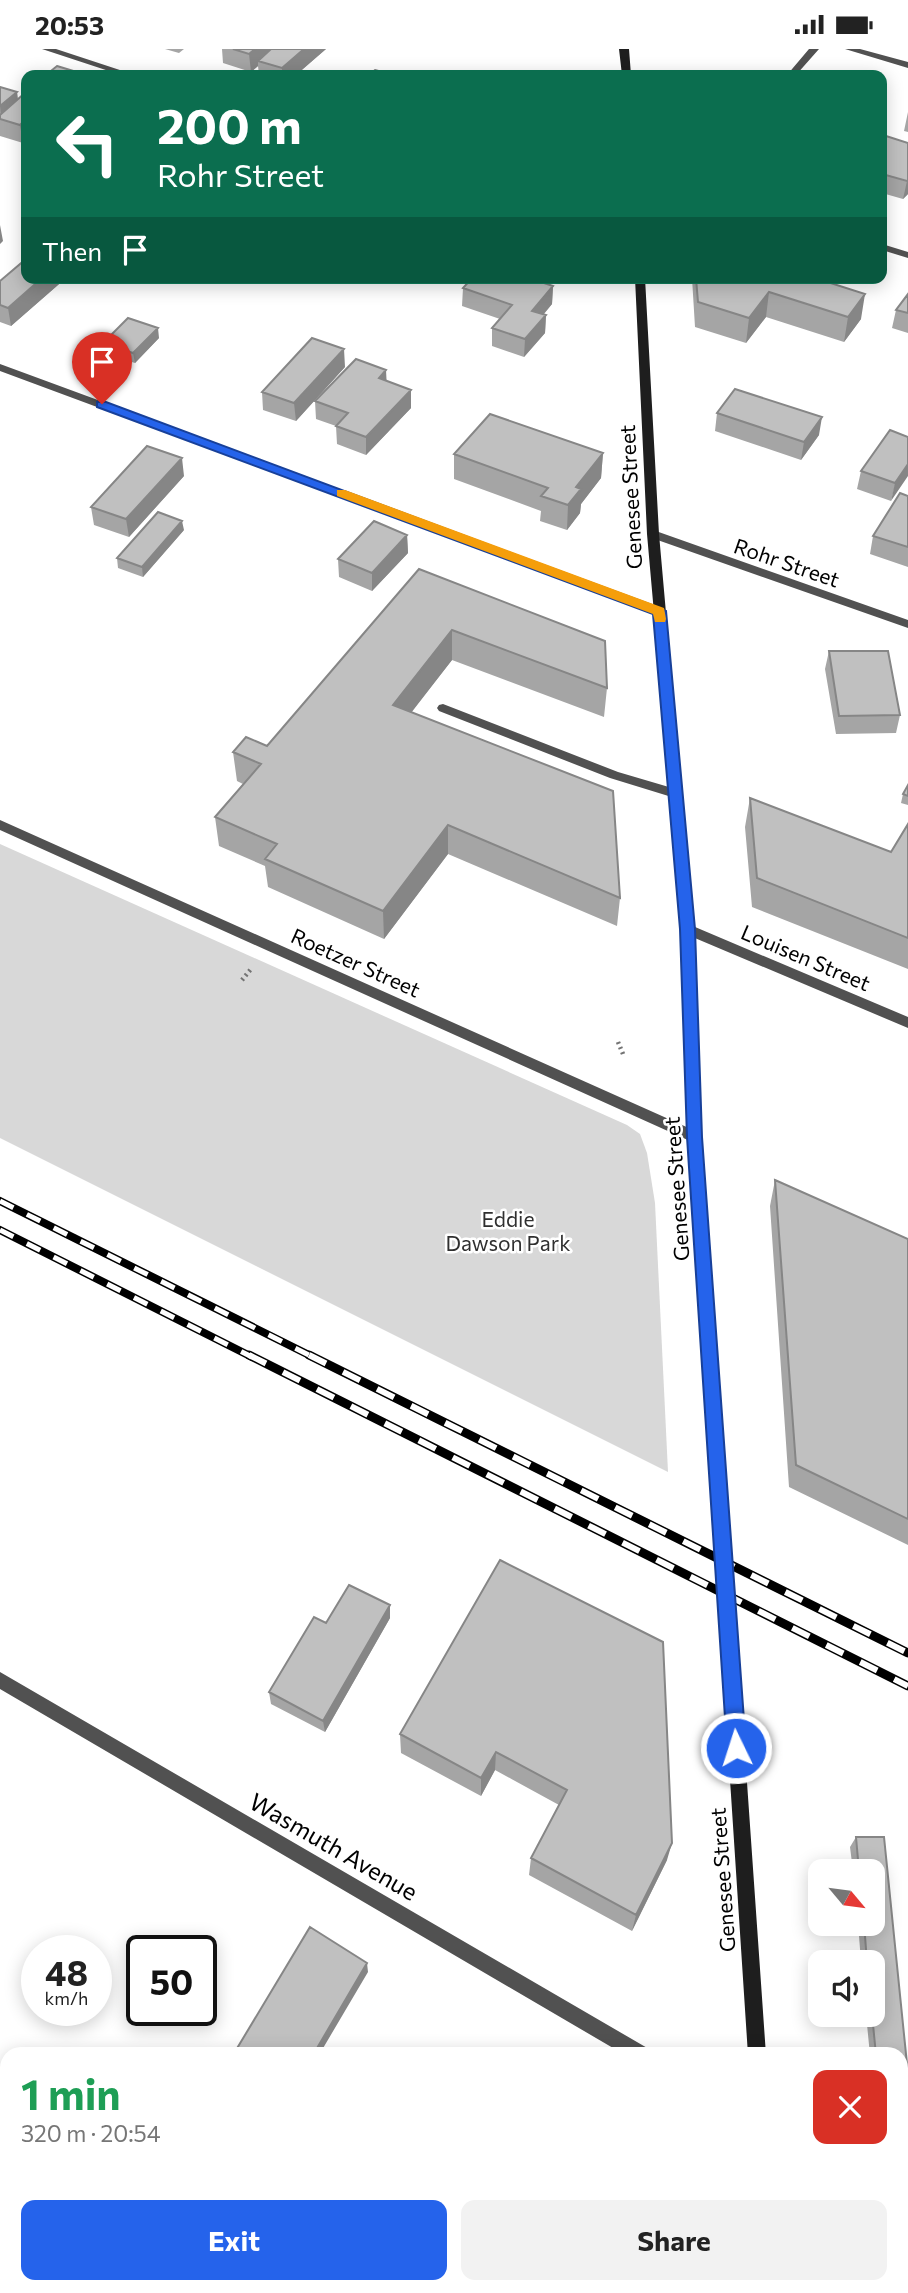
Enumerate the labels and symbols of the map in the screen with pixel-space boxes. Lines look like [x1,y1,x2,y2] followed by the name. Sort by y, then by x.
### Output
[72,332,132,404] pin
[614,424,646,570] street label: Genesee Street
[731,532,843,592] street label: Rohr Street
[738,919,874,995] street label: Louisen Street
[288,922,424,1002] street label: Roetzer Street
[658,1116,694,1262] street label: Genesee Street
[445,1206,571,1255] park label: Eddie Dawson Park
[699,1711,773,1785] position arrow
[245,1786,423,1906] street label: Wasmuth Avenue
[704,1807,740,1953] street label: Genesee Street
[808,1859,886,1935] north arrow
[126,1935,217,2026] speed limit sign: 50

